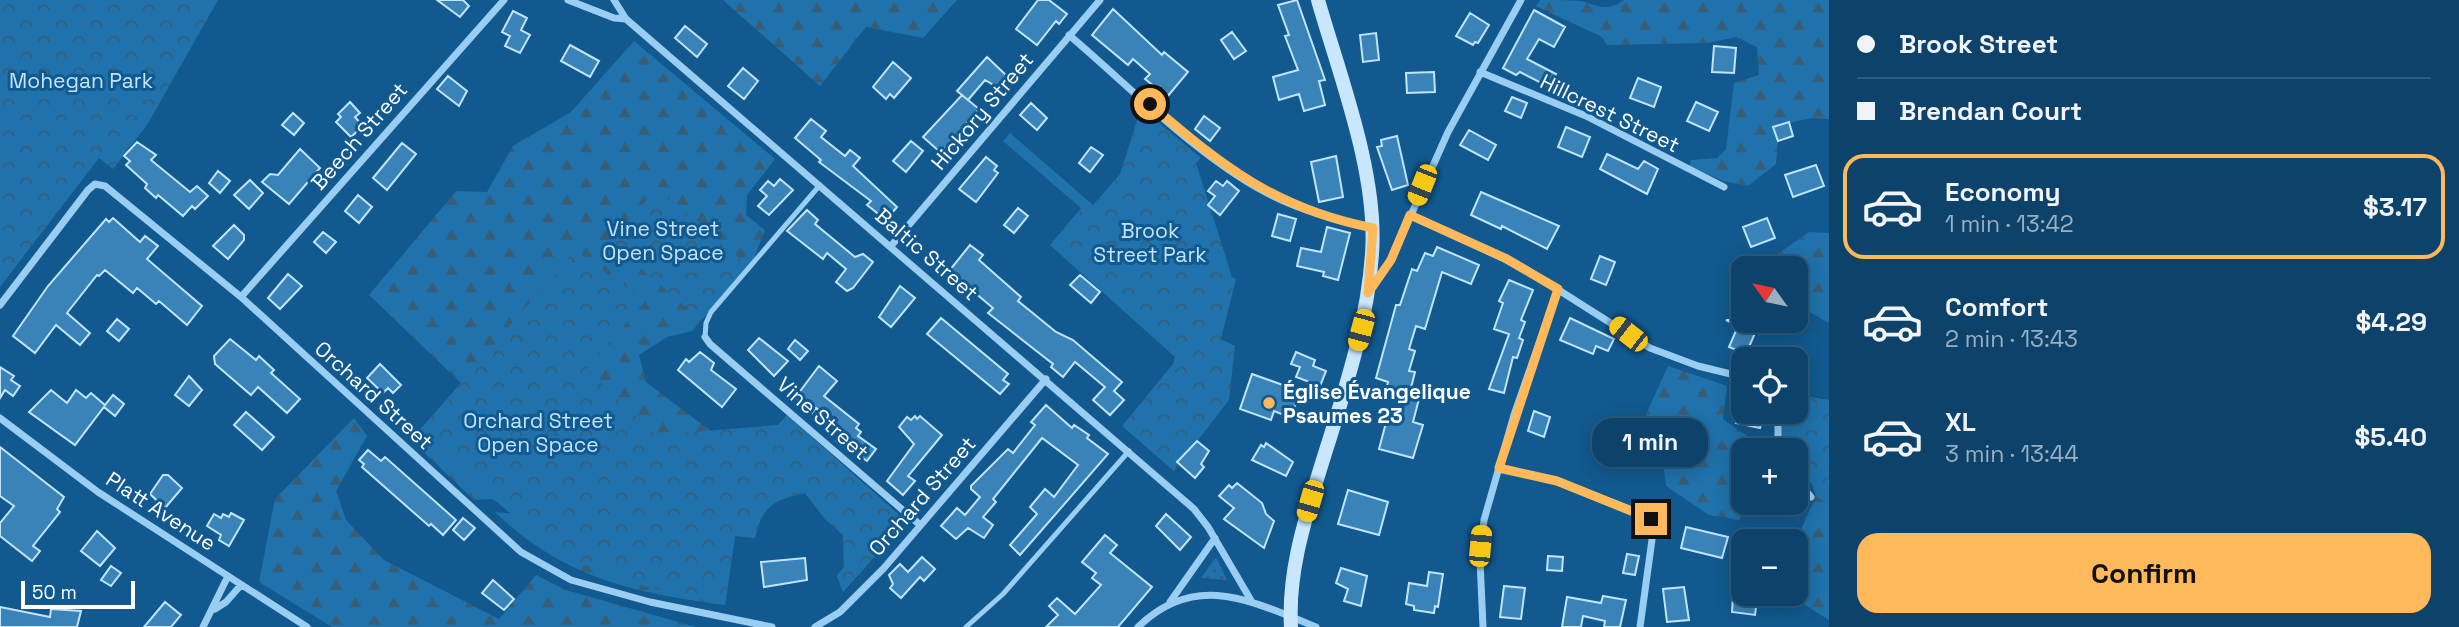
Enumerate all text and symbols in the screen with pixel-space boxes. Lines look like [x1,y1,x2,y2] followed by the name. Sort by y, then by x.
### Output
[1899,27,2058,61] text: Brook Street
[925,47,1039,175] street label: Hickory Street
[9,67,153,94] park label: Mohegan Park
[1536,68,1684,158] street label: Hillcrest Street
[305,77,413,195] street label: Beech Street
[1134,88,1166,120] route start
[1899,94,2082,128] text: Brendan Court
[1405,162,1440,208] car
[1861,175,1924,238] icon: car
[1945,175,2061,209] text: Economy
[2363,190,2427,224] text: $3.17
[870,202,984,306] street label: Baltic Street
[1945,209,2074,239] text: 1 min · 13:42
[602,215,724,266] park label: Vine Street Open Space
[1093,217,1207,268] park label: Brook Street Park
[1731,256,1808,332] north arrow
[1731,256,1808,606] map controls
[1861,290,1924,353] icon: car
[1945,290,2048,324] text: Comfort
[2356,305,2427,339] text: $4.29
[1346,307,1377,353] car
[1605,313,1652,355] car
[1945,324,2078,354] text: 2 min · 13:43
[309,335,439,455] street label: Orchard Street
[1731,347,1808,424] button: locate
[771,371,875,465] street label: Vine Street
[1283,378,1471,429] place label: Église Évangelique Psaumes 23
[1261,395,1277,411] marker: Église Évangelique Psaumes 23
[1861,405,1924,468] icon: car
[1945,405,1976,439] text: XL
[463,407,613,458] park label: Orchard Street Open Space
[1593,418,1709,466] callout: 1 min
[2355,420,2427,454] text: $5.40
[1622,427,1678,457] text: 1 min
[863,431,981,561] street label: Orchard Street
[1731,438,1808,515] button: +
[1945,439,2079,469] text: 3 min · 13:44
[101,465,221,557] street label: Platt Avenue
[1295,478,1326,524] car
[1635,503,1667,535] route end
[1468,524,1493,568] car
[1731,529,1808,606] button: −
[1857,533,2431,613] button: Confirm
[21,578,135,610] scale bar
[32,580,77,605] text: 50 m

